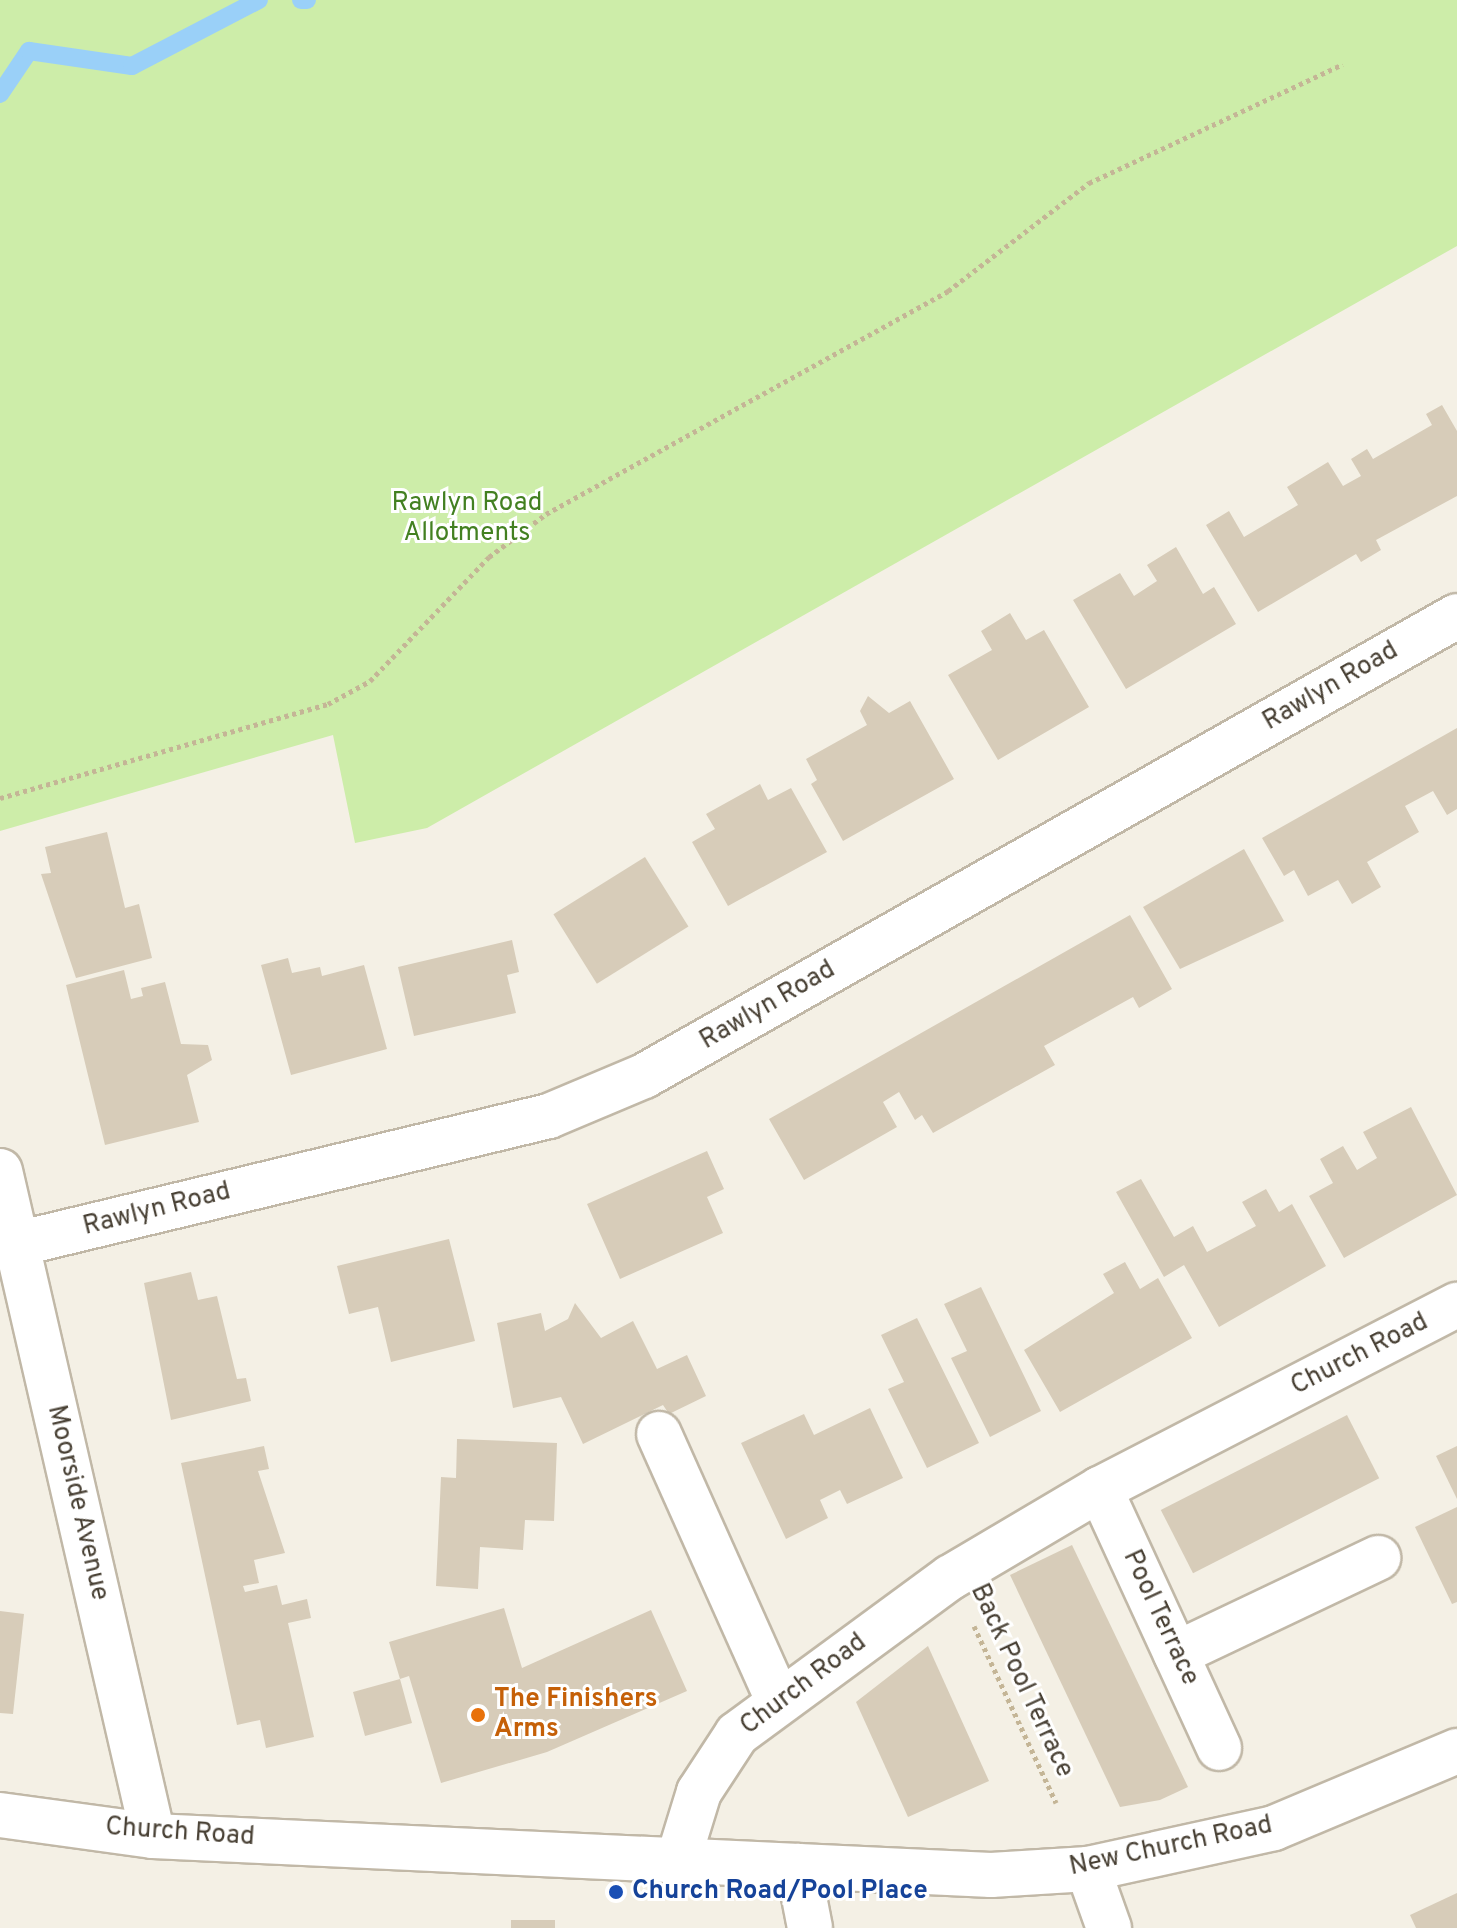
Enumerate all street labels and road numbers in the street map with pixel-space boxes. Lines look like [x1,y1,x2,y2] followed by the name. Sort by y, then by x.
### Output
[1258,636,1404,738] street label: Rawlyn Road
[695,955,841,1057] street label: Rawlyn Road
[80,1177,234,1243] street label: Rawlyn Road
[1286,1307,1434,1403] street label: Church Road
[39,1402,115,1604] street label: Moorside Avenue
[1115,1545,1205,1691] street label: Pool Terrace
[962,1579,1080,1783] street label: Back Pool Terrace
[735,1628,873,1742] street label: Church Road
[1067,1810,1275,1884] street label: New Church Road
[104,1812,256,1854] street label: Church Road

